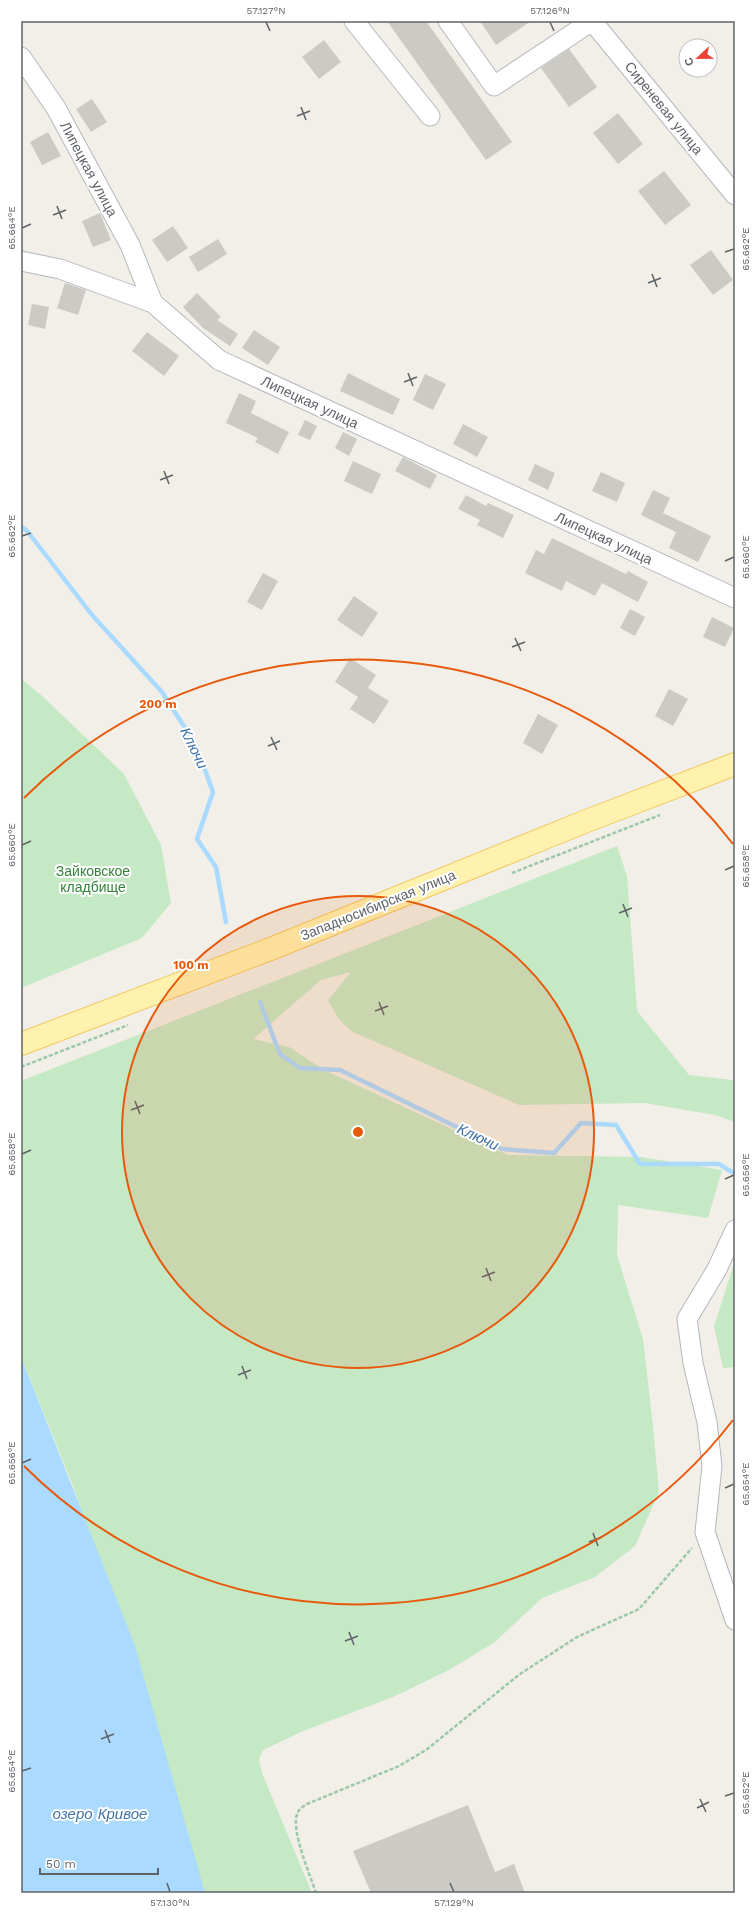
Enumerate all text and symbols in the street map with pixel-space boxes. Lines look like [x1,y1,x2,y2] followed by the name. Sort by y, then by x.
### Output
[246,5,286,16] text: 57.127°N
[530,5,570,16] text: 57.126°N
[678,38,718,78] north arrow
[621,58,707,158] street label: Сиреневая улица
[57,119,121,219] street label: Липецкая улица
[6,206,17,250] text: 65.664°E
[740,227,751,271] text: 65.662°E
[259,372,361,432] street label: Липецкая улица
[553,508,655,568] street label: Липецкая улица
[6,514,17,558] text: 65.662°E
[740,535,751,579] text: 65.660°E
[139,697,177,711] text: 200 m
[176,724,212,772] water label: Ключи
[6,823,17,867] text: 65.660°E
[740,844,751,888] text: 65.658°E
[56,863,130,895] park label: Зайковское кладбище
[298,866,458,943] street label: Западносибирская улица
[173,958,209,972] text: 100 m
[454,1120,502,1155] water label: Ключи
[351,1125,365,1139] centre of rings
[6,1132,17,1176] text: 65.658°E
[740,1153,751,1197] text: 65.656°E
[6,1441,17,1485] text: 65.656°E
[740,1462,751,1506] text: 65.654°E
[6,1749,17,1793] text: 65.654°E
[740,1771,751,1815] text: 65.652°E
[53,1805,147,1823] water label: озеро Кривое
[40,1850,158,1876] scale bar
[46,1857,76,1871] text: 50 m
[150,1897,190,1908] text: 57.130°N
[434,1897,474,1908] text: 57.129°N

